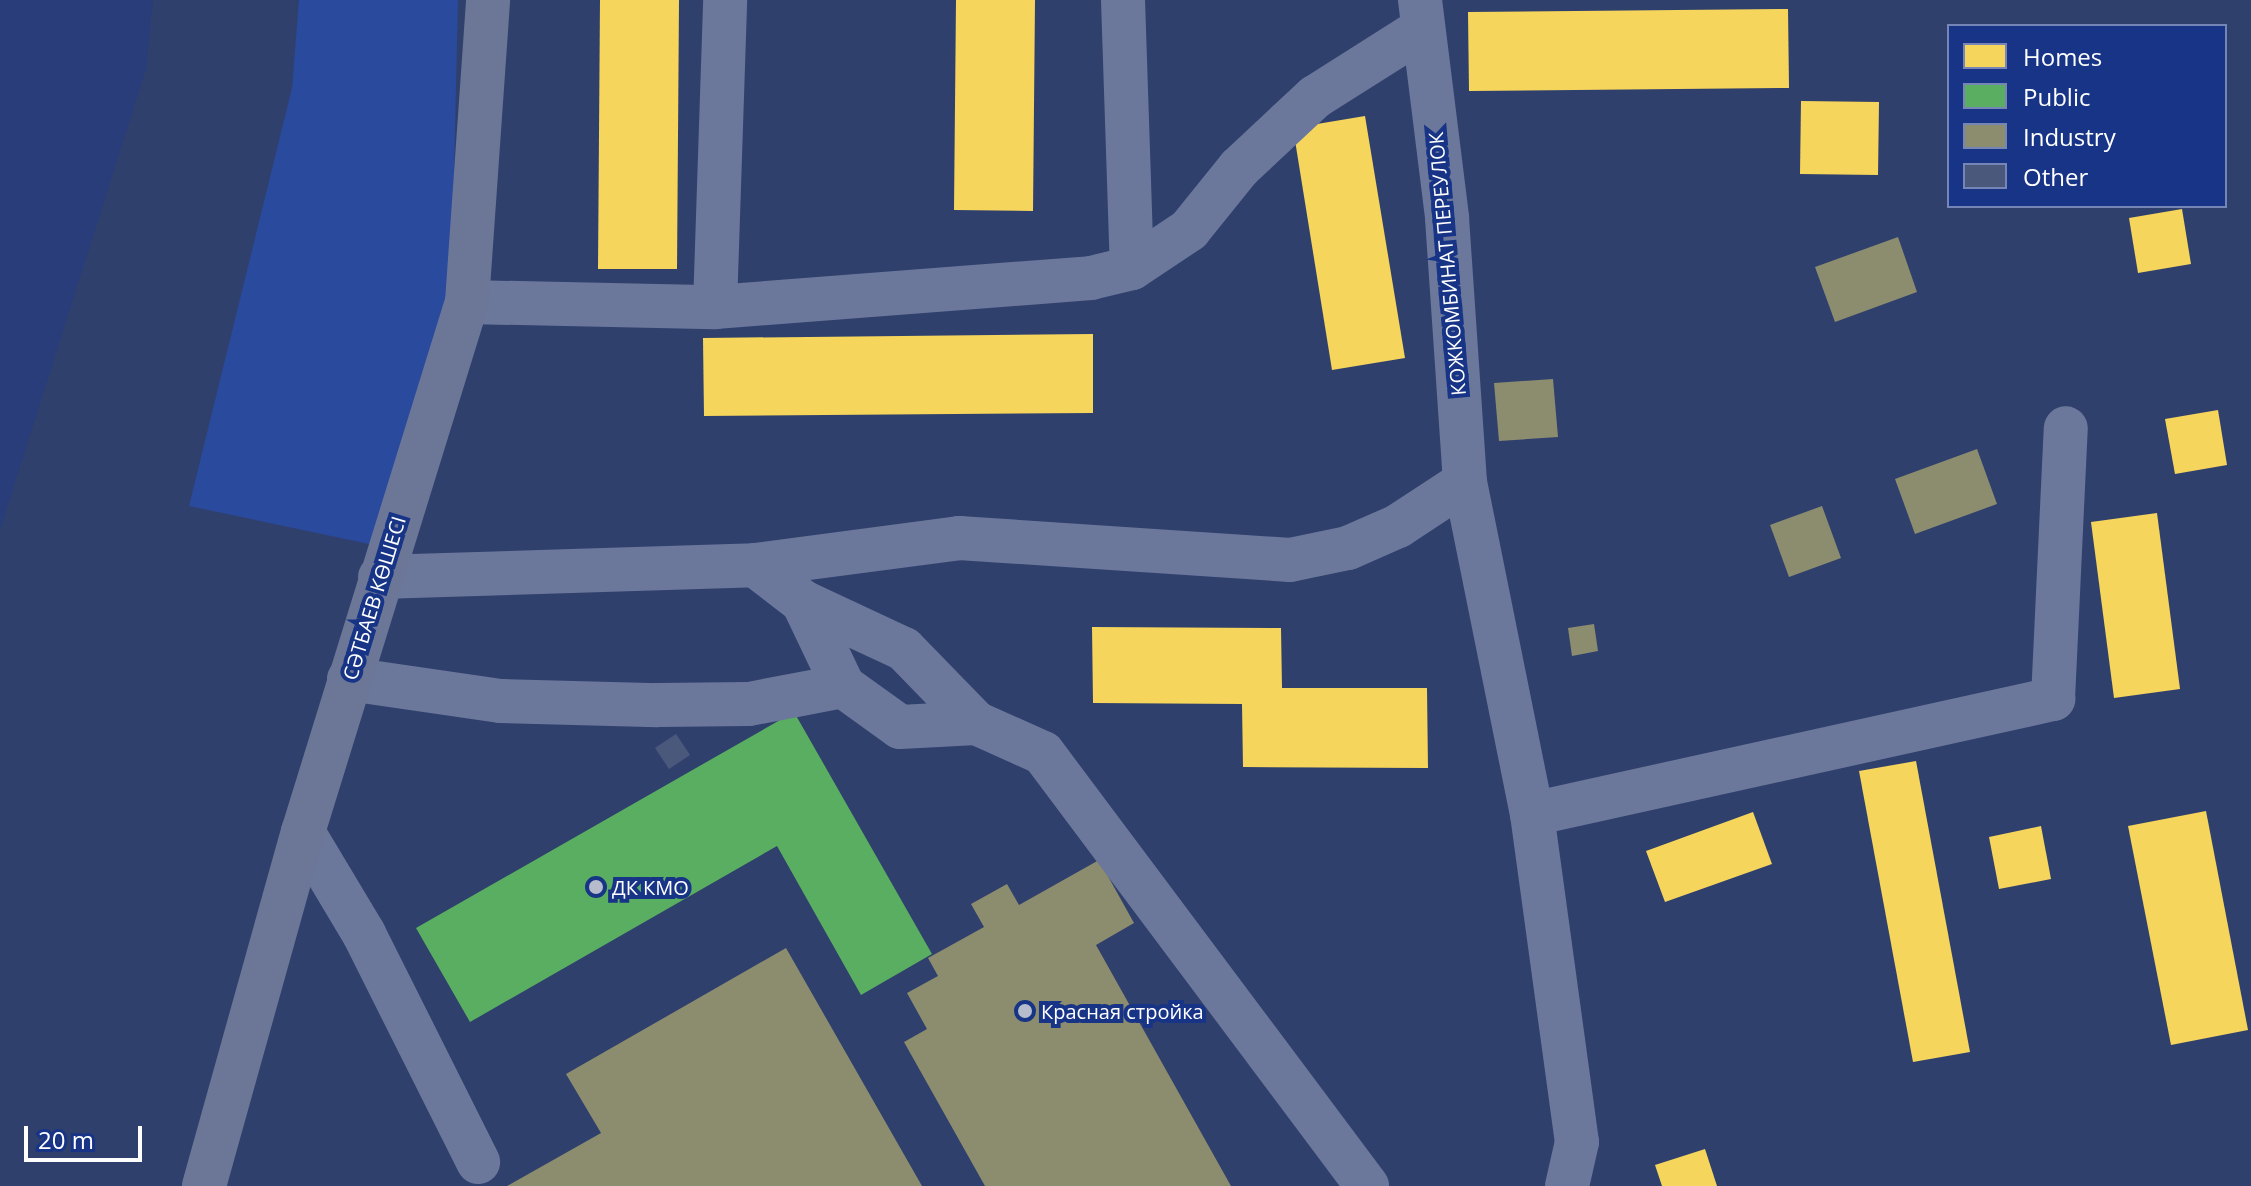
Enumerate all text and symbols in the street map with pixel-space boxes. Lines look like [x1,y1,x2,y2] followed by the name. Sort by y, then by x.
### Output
[1947,24,2227,208] legend
[2023,40,2102,73] text: Homes
[2023,80,2090,113] text: Public
[2023,120,2116,153] text: Industry
[1424,131,1470,397] street label: КОЖКОМБИНАТ ПЕРЕУЛОК
[2023,160,2088,193] text: Other
[338,513,410,683] street label: СӘТБАЕВ КӨШЕСІ
[612,875,689,899] place label: ДК КМО
[587,878,605,896] marker: ДК КМО
[1041,999,1204,1023] place label: Красная стройка
[1016,1002,1034,1020] marker: Красная стройка
[28,1110,146,1160] scale bar
[38,1123,94,1156] text: 20 m

